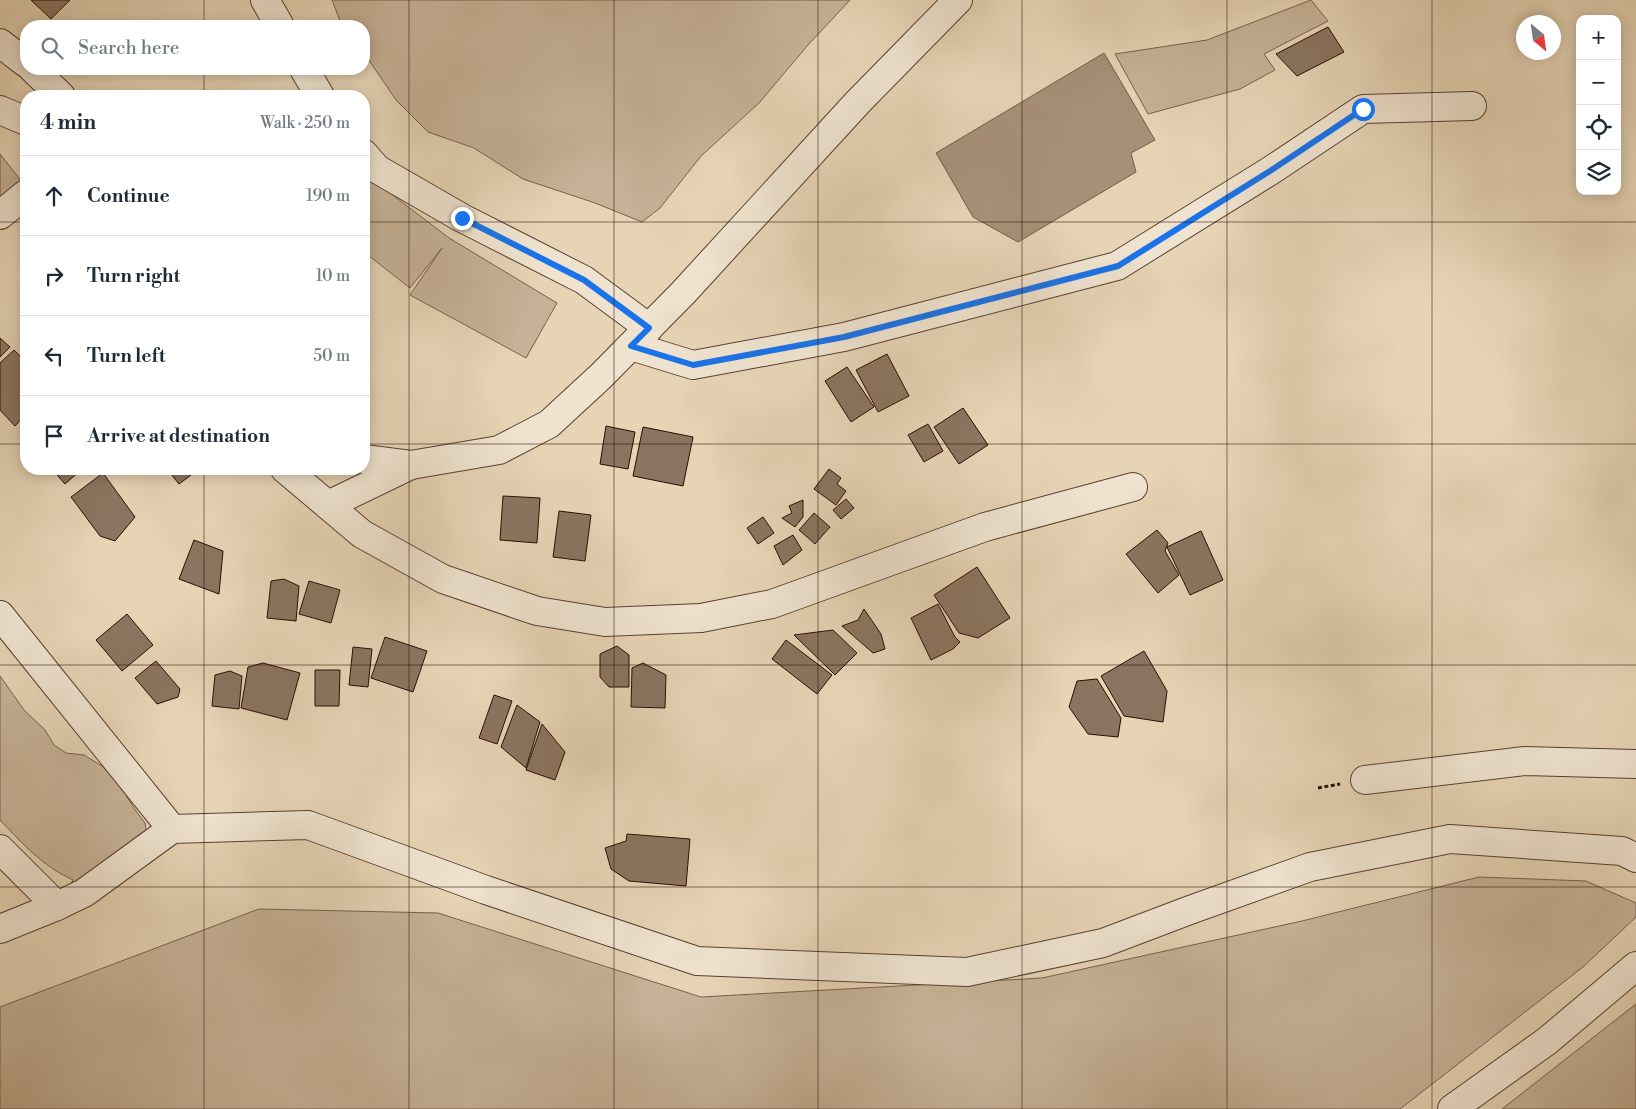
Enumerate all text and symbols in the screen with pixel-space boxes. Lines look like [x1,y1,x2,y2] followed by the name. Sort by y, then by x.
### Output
[1516,15,1561,60] north arrow
[1576,15,1621,195] map controls
[1576,15,1621,60] button: +
[20,20,370,75] search box
[38,34,66,62] icon: search
[78,36,179,60] text: Search here
[1576,60,1621,105] button: −
[1352,98,1375,121] route start
[1576,105,1621,150] button: locate
[40,110,96,136] text: 4 min
[260,113,350,133] text: Walk · 250 m
[1576,150,1621,195] button: layers
[40,182,68,210] icon: ahead
[87,184,170,208] text: Continue
[306,186,350,206] text: 190 m
[451,207,474,230] route end
[40,262,68,290] icon: right
[87,264,180,288] text: Turn right
[316,266,350,286] text: 10 m
[40,342,68,370] icon: left
[87,344,166,368] text: Turn left
[313,346,350,366] text: 50 m
[40,422,68,450] icon: arrive
[87,424,270,448] text: Arrive at destination

